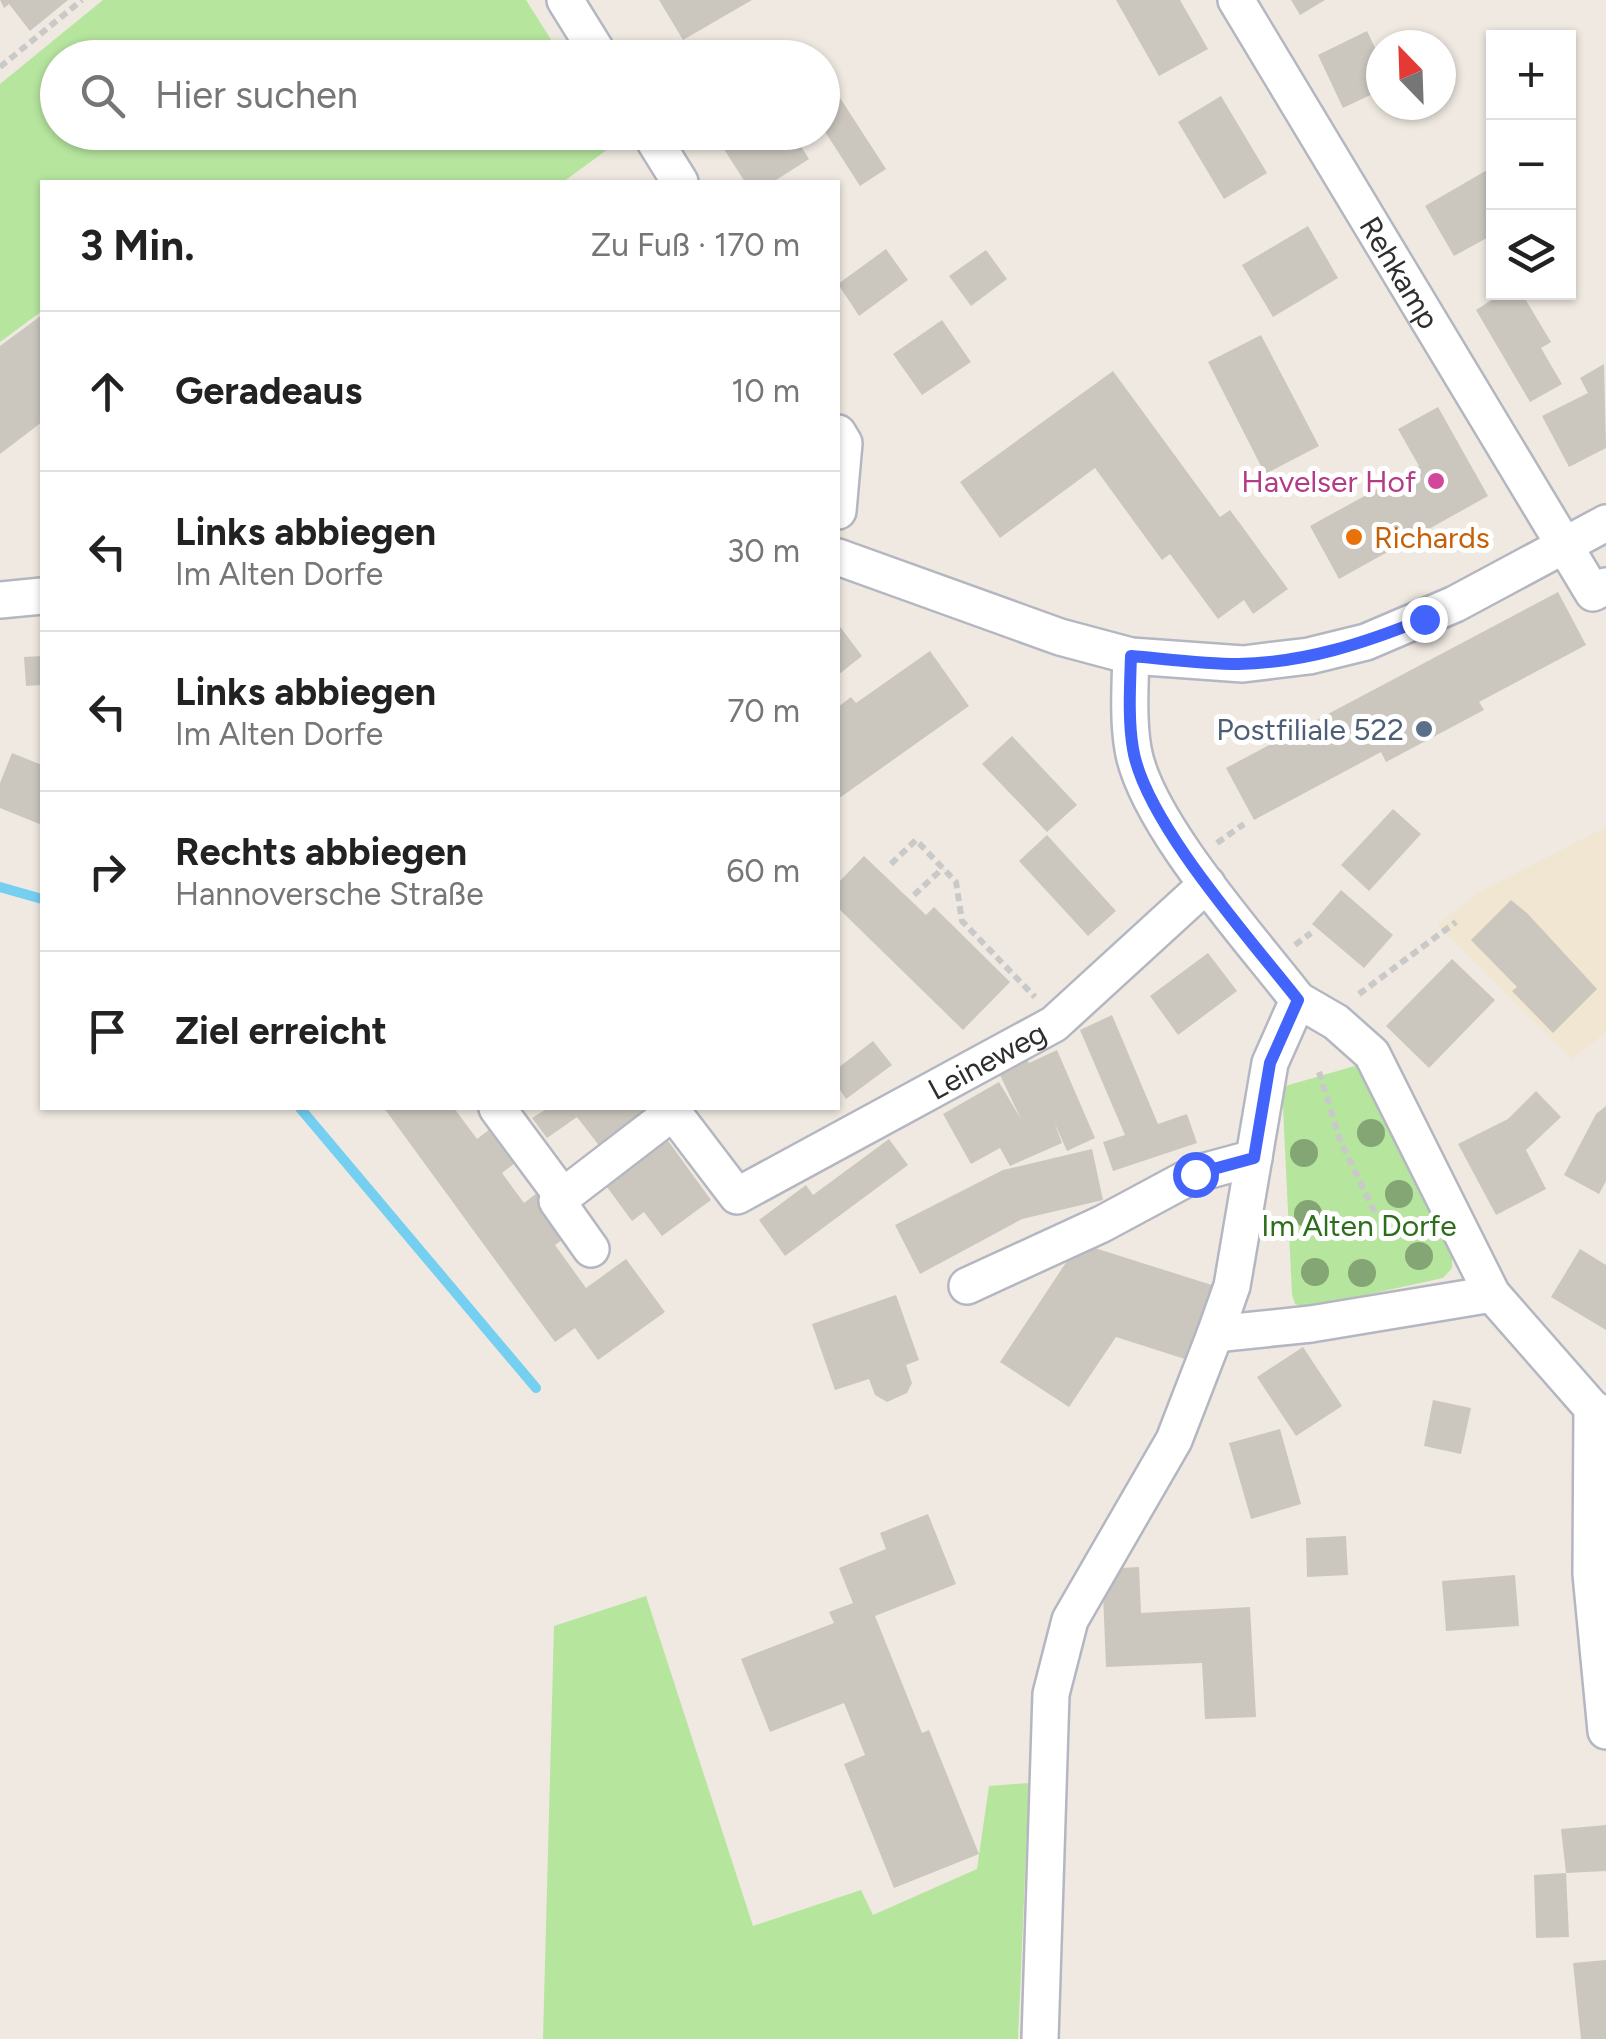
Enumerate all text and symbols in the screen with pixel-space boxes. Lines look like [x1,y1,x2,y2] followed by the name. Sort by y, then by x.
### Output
[1366,30,1456,120] north arrow
[1486,30,1576,300] map controls
[1486,30,1576,120] button: +
[40,40,840,150] search box
[75,68,130,123] icon: search
[155,72,358,118] text: Hier suchen
[1486,120,1576,210] button: −
[1352,209,1448,335] street label: Rehkamp
[1486,210,1576,300] button: layers
[80,220,195,271] text: 3 Min.
[591,226,800,264] text: Zu Fuß · 170 m
[80,364,135,419] icon: ahead
[175,368,362,414] text: Geradeaus
[731,372,800,410] text: 10 m
[1241,463,1416,500] place label: Havelser Hof
[1425,470,1447,492] marker: Havelser Hof
[175,509,436,555] text: Links abbiegen
[1374,519,1490,556] place label: Richards
[80,524,135,579] icon: left
[1343,526,1365,548] marker: Richards
[727,532,800,570] text: 30 m
[175,555,383,593] text: Im Alten Dorfe
[1402,597,1448,643] route end
[175,669,436,715] text: Links abbiegen
[80,684,135,739] icon: left
[727,692,800,730] text: 70 m
[1216,711,1404,748] place label: Postfiliale 522
[175,715,383,753] text: Im Alten Dorfe
[1413,718,1435,740] marker: Postfiliale 522
[175,829,467,875] text: Rechts abbiegen
[80,844,135,899] icon: right
[726,852,800,890] text: 60 m
[175,875,484,913] text: Hannoversche Straße
[80,1004,135,1059] icon: arrive
[175,1008,387,1054] text: Ziel erreicht
[921,1013,1052,1107] street label: Leineweg
[1173,1152,1219,1198] route start
[1261,1207,1457,1244] park label: Im Alten Dorfe

